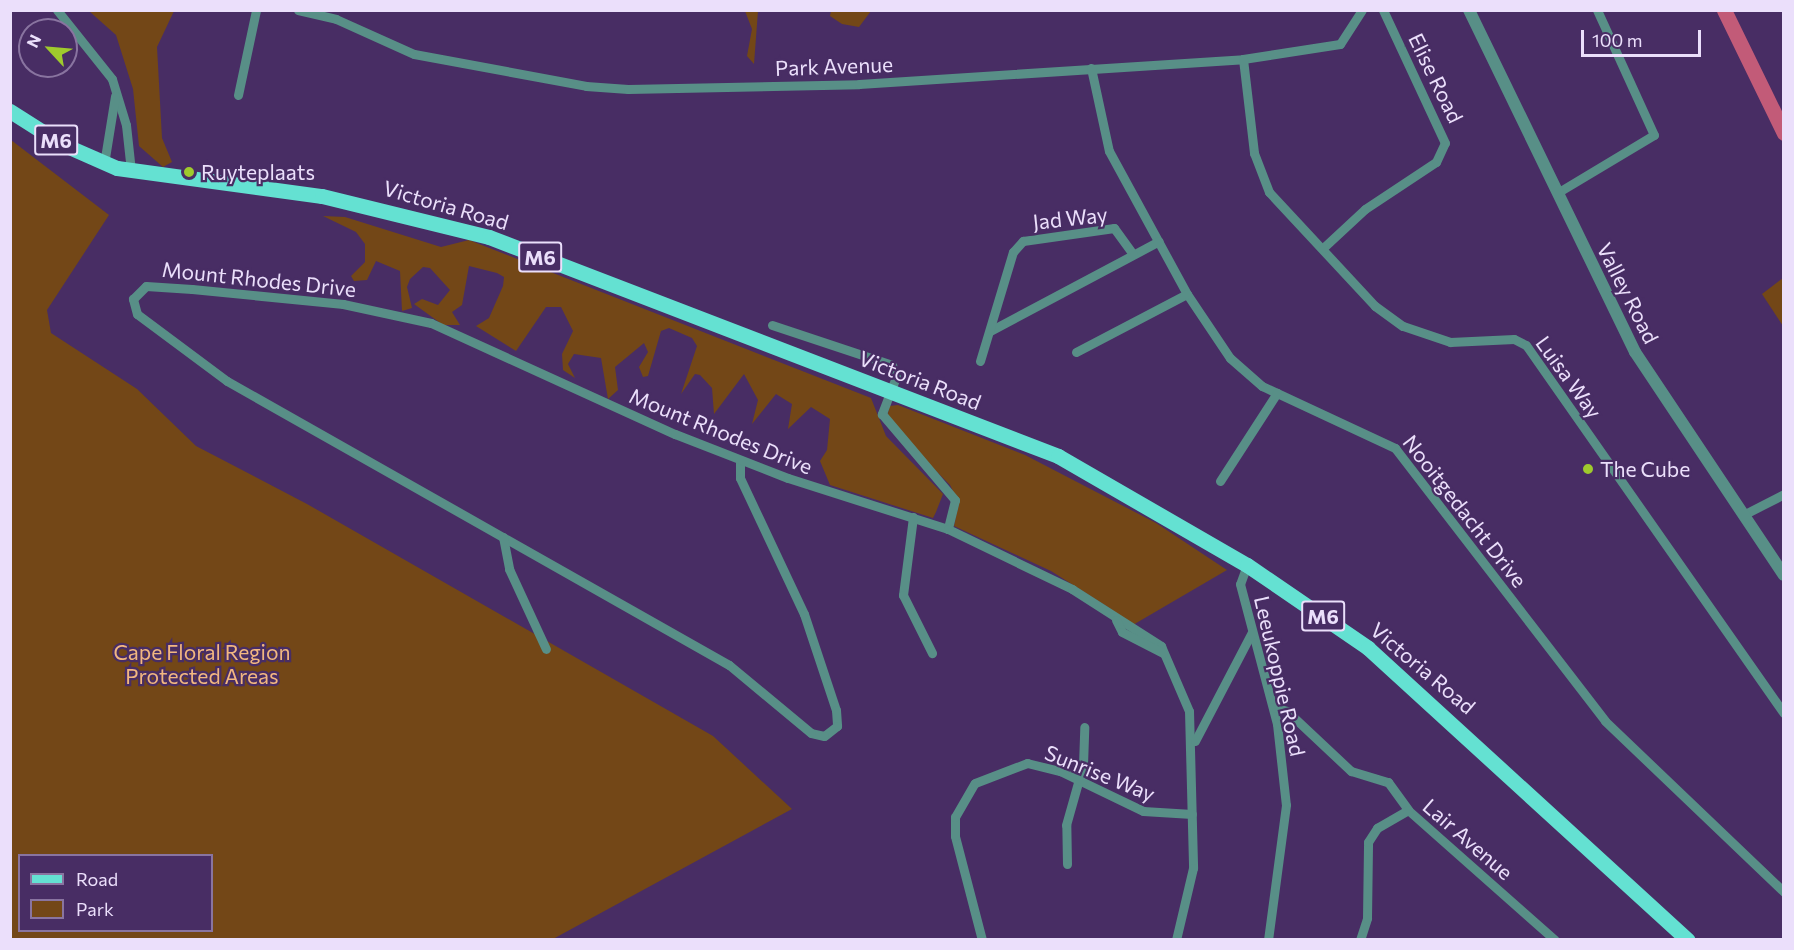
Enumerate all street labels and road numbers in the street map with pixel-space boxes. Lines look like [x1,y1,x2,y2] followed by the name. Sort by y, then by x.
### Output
[1403,29,1469,127] street label: Elise Road
[775,51,893,81] street label: Park Avenue
[34,123,78,157] road number: M6
[381,175,511,235] street label: Victoria Road
[1031,202,1109,234] street label: Jad Way
[1592,238,1664,348] street label: Valley Road
[518,240,562,274] road number: M6
[161,256,357,302] street label: Mount Rhodes Drive
[1531,331,1607,423] street label: Luisa Way
[855,345,985,415] street label: Victoria Road
[626,383,816,479] street label: Mount Rhodes Drive
[1398,430,1532,592] street label: Nooitgedacht Drive
[1249,593,1311,759] street label: Leeukoppie Road
[1300,599,1346,633] road number: M6
[1365,617,1481,719] street label: Victoria Road
[1041,740,1159,806] street label: Sunrise Way
[1418,793,1518,885] street label: Lair Avenue

